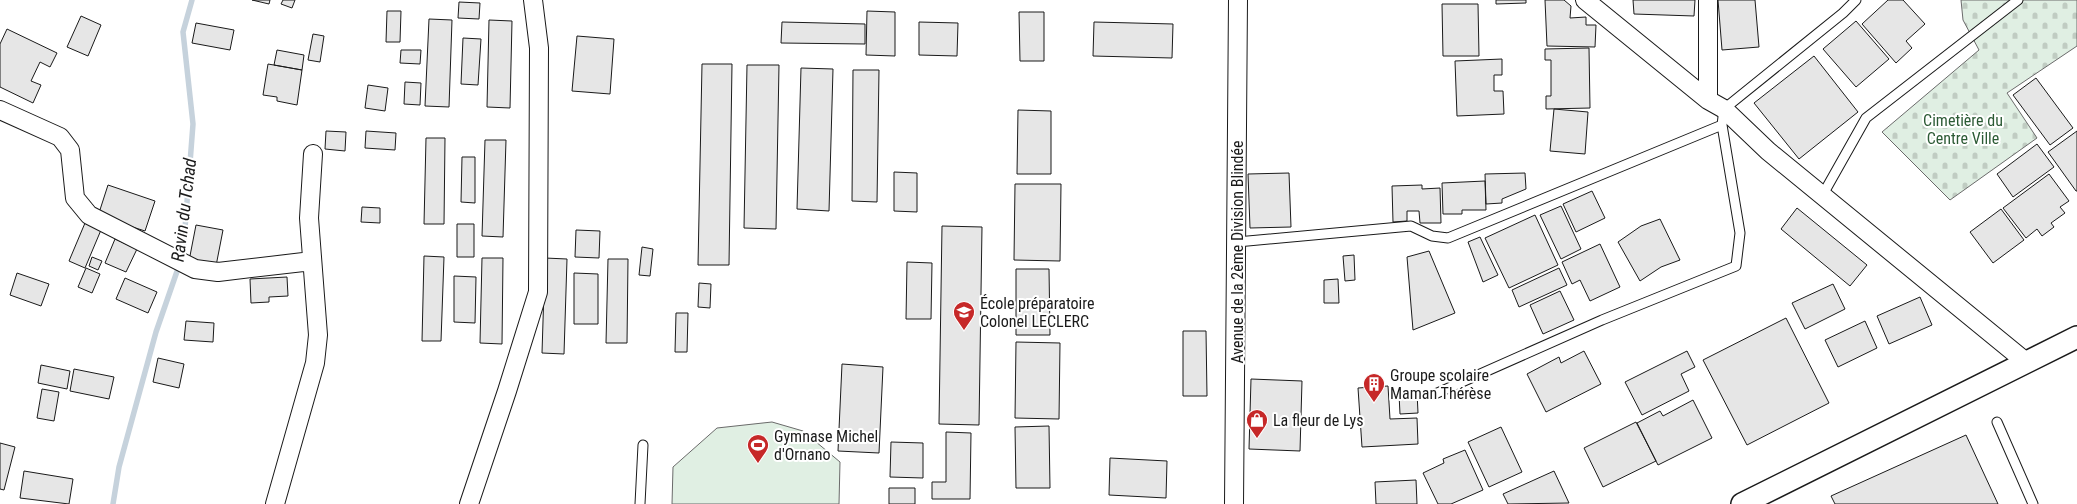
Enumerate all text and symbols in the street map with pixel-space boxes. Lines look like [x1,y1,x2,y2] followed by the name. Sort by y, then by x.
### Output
[1923,111,2003,148] park label: Cimetière du Centre Ville
[1228,141,1247,363] street label: Avenue de la 2ème Division Blindée
[167,157,200,263] water label: Ravin du Tchad
[980,294,1094,331] place label: École préparatoire Colonel LECLERC
[952,300,976,331] school or university icon: École préparatoire Colonel LECLERC
[1390,366,1491,403] place label: Groupe scolaire Maman Thérèse
[1362,372,1386,403] building icon: Groupe scolaire Maman Thérèse
[1245,408,1269,439] shop icon: La fleur de Lys
[1273,411,1363,430] place label: La fleur de Lys
[774,427,878,464] place label: Gymnase Michel d'Ornano
[746,433,770,464] sports icon: Gymnase Michel d'Ornano

